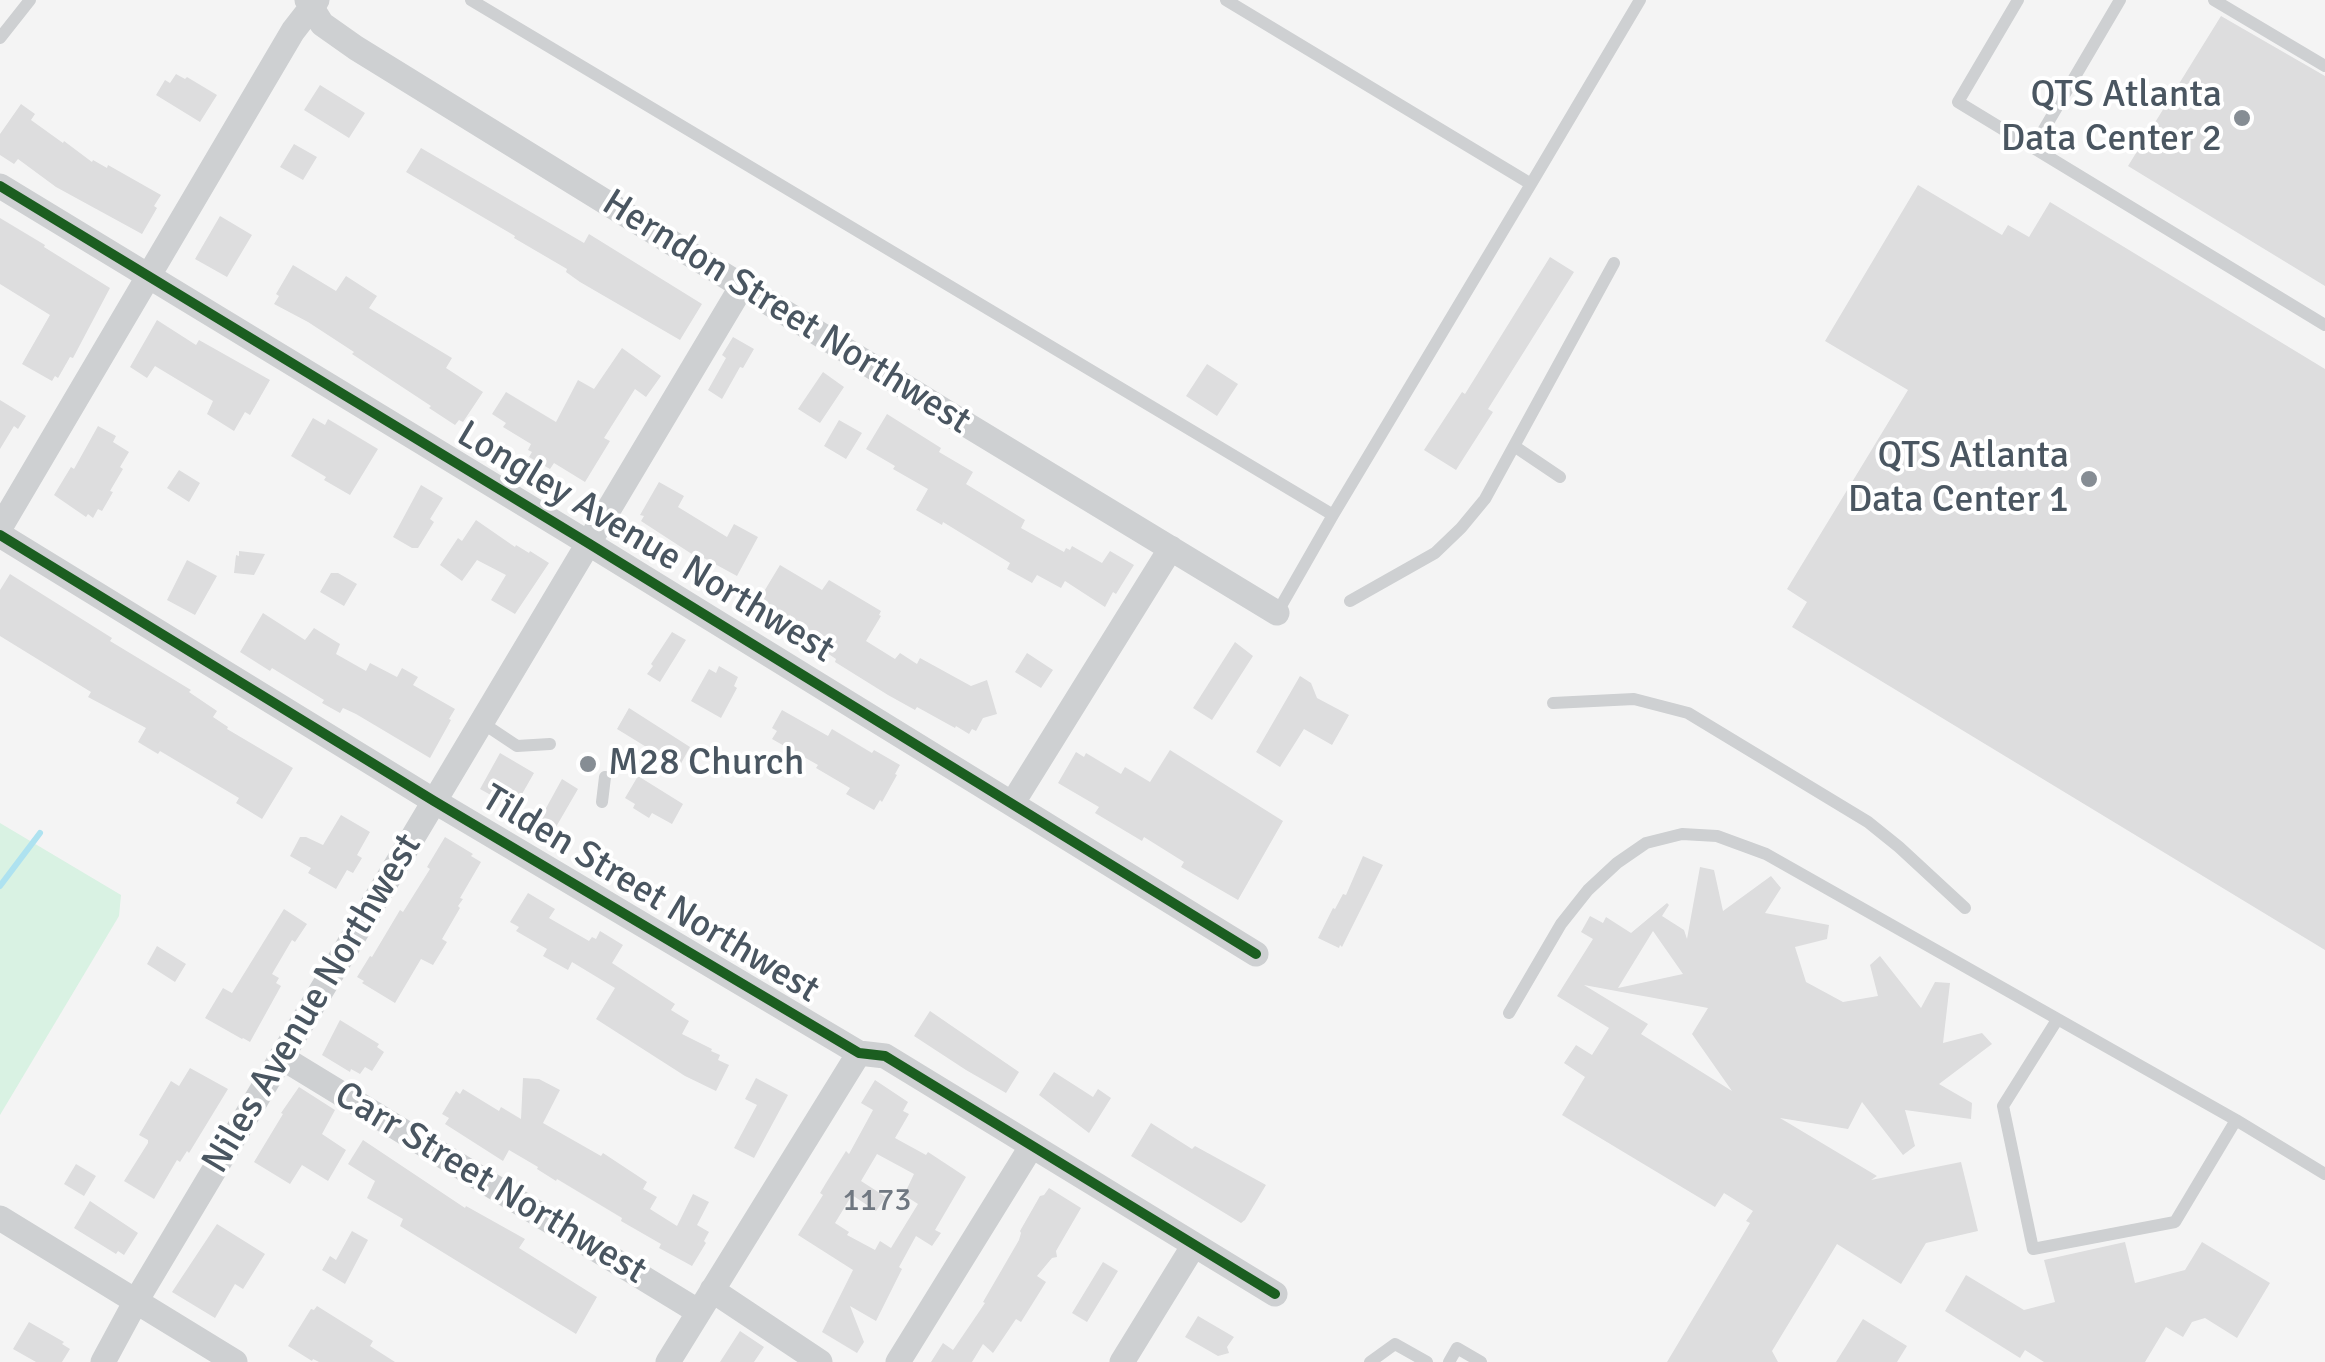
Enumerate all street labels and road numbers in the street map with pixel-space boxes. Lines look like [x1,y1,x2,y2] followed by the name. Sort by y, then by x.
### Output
[594,181,978,445] street label: Herndon Street Northwest
[448,412,842,674] street label: Longley Avenue Northwest
[473,776,827,1014] street label: Tilden Street Northwest
[194,826,432,1182] street label: Niles Avenue Northwest
[326,1073,654,1295] street label: Carr Street Northwest

